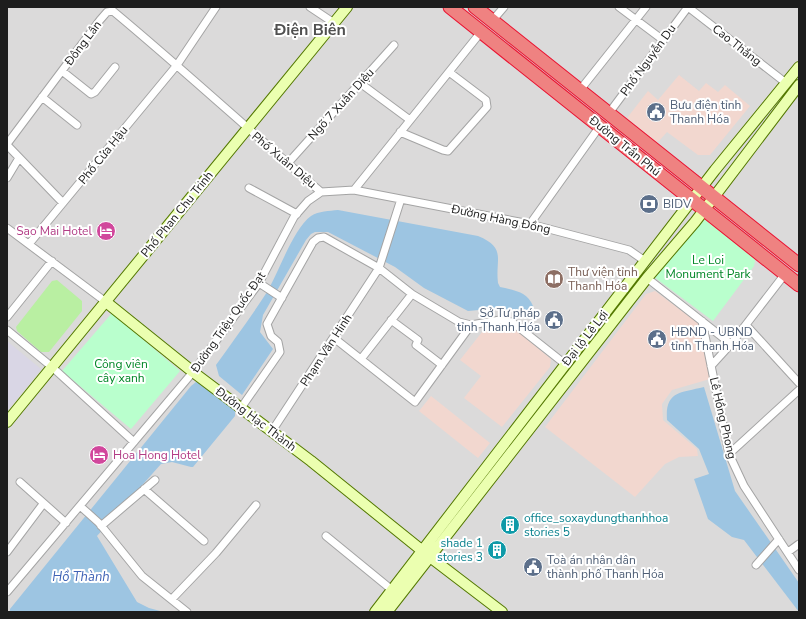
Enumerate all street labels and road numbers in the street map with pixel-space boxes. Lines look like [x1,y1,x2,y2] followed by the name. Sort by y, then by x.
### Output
[60,17,105,69] street label: Đông Lân
[617,21,679,99] street label: Phố Nguyễn Du
[709,21,765,69] street label: Cao Thắng
[304,65,378,143] street label: Ngõ 7 Xuân Diệu
[585,112,664,180] street label: Đường Trần Phú
[75,123,131,187] street label: Phố Cửa Hậu
[248,128,320,192] street label: Phố Xuân Diệu
[137,168,217,260] street label: Phố Phan Chu Trinh
[449,200,552,237] street label: Đường Hàng Đồng
[187,268,269,376] street label: Đường Triệu Quốc Đạt
[558,307,612,370] street label: Đại lộ Lê Lợi
[297,311,355,389] street label: Phạm Văn Hinh
[706,375,740,461] street label: Lê Hồng Phong
[211,383,300,455] street label: Đường Hạc Thành

